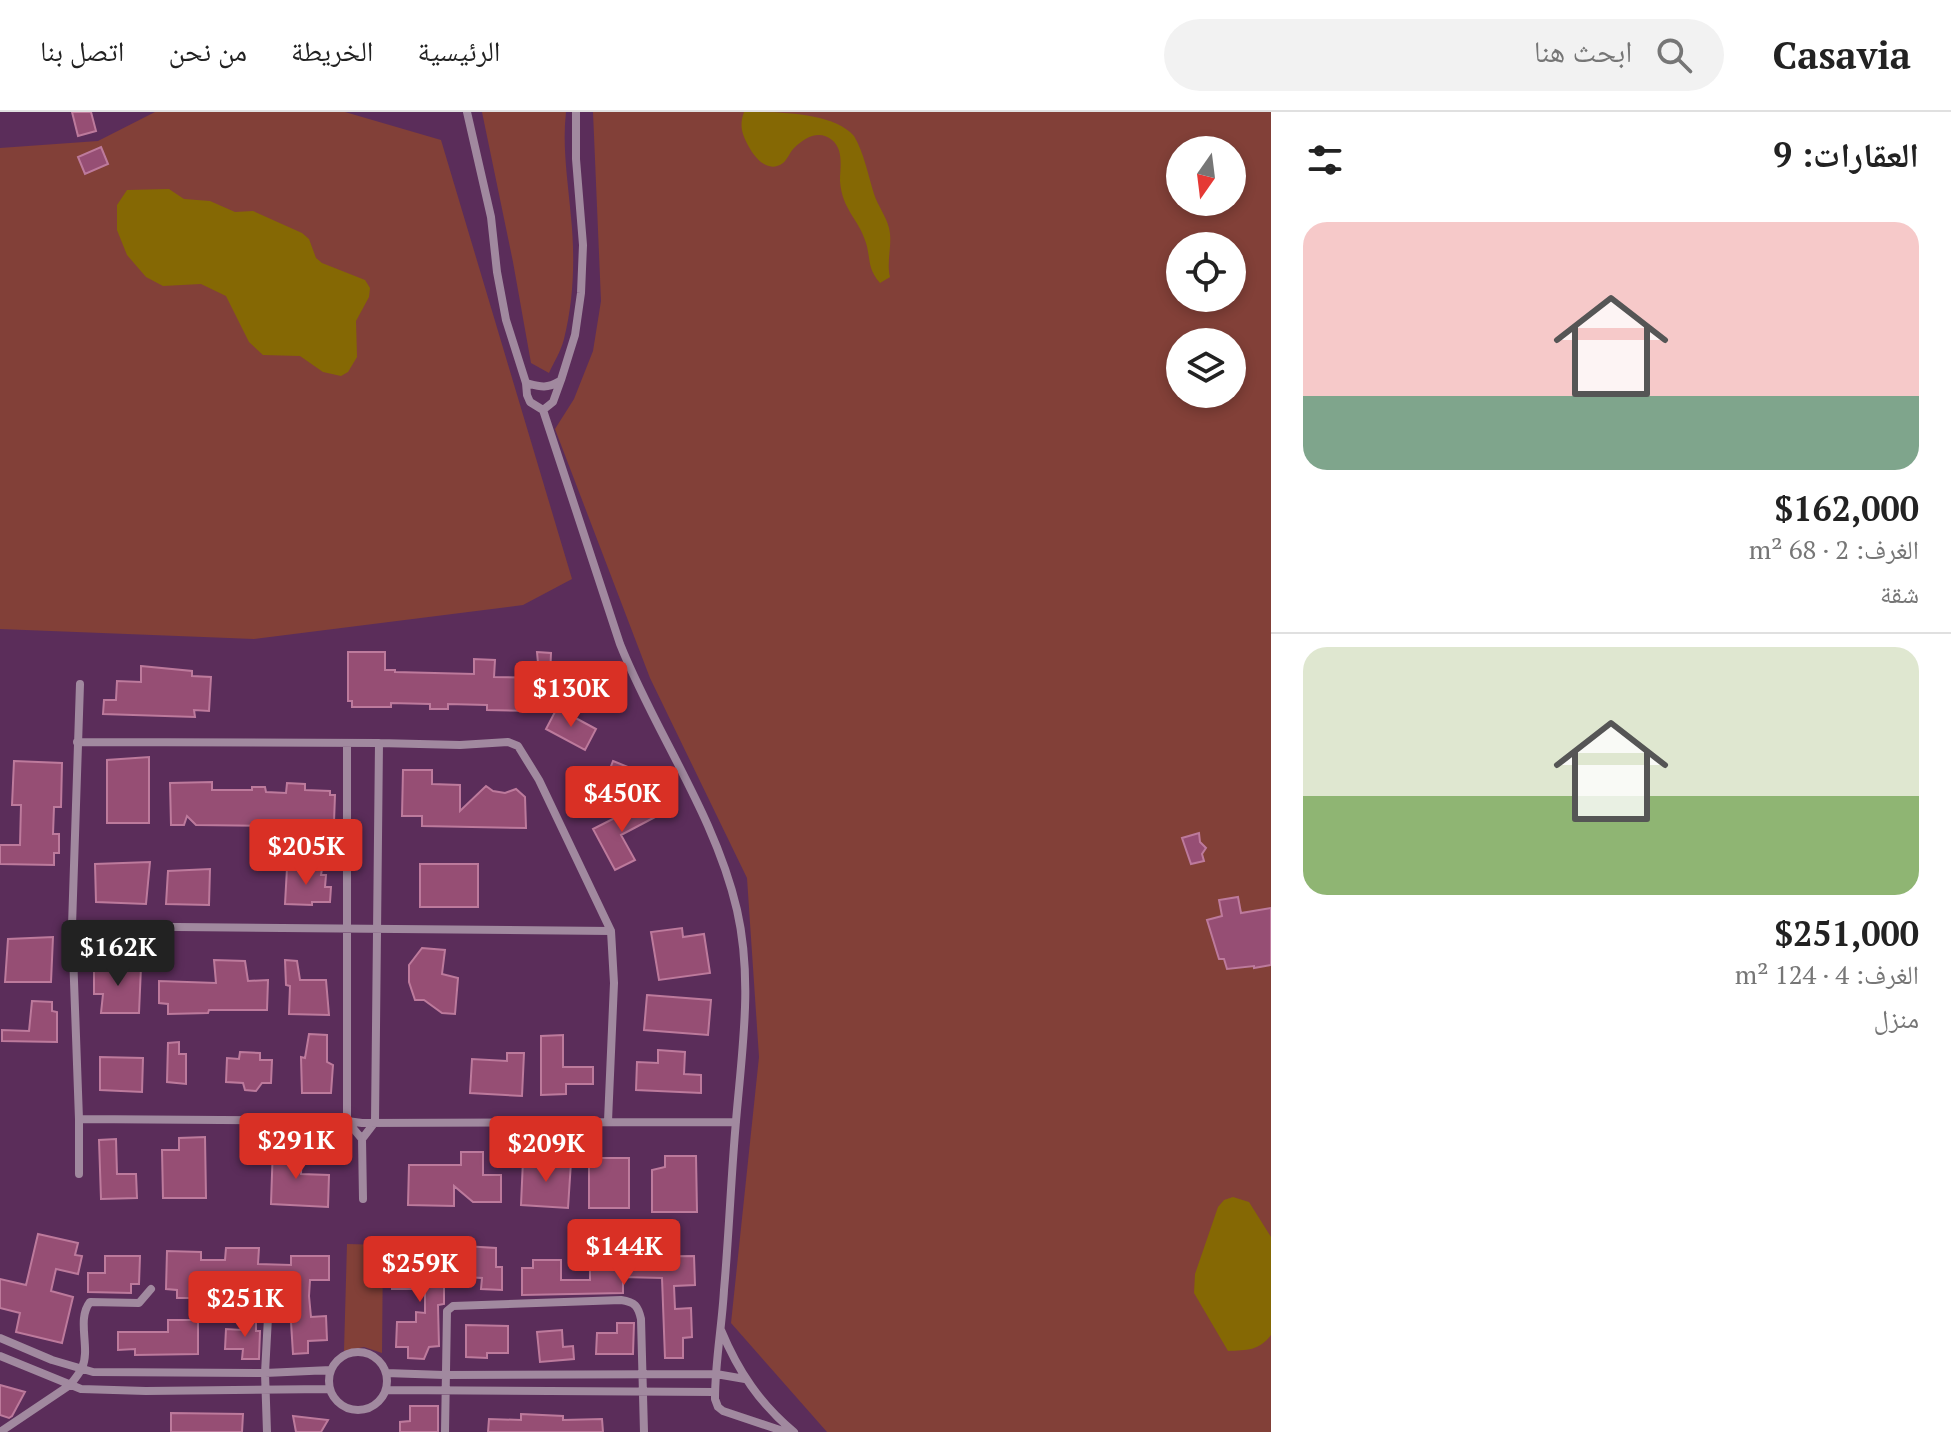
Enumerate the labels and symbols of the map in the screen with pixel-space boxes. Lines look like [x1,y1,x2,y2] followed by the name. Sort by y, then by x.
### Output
[1166,136,1246,216] north arrow
[515,661,627,729] pin: $130K
[566,766,678,834] pin: $450K
[250,819,362,887] pin: $205K
[62,920,174,988] pin: $162K
[240,1113,352,1181] pin: $291K
[490,1116,602,1184] pin: $209K
[568,1219,680,1287] pin: $144K
[364,1236,476,1304] pin: $259K
[189,1271,301,1339] pin: $251K

